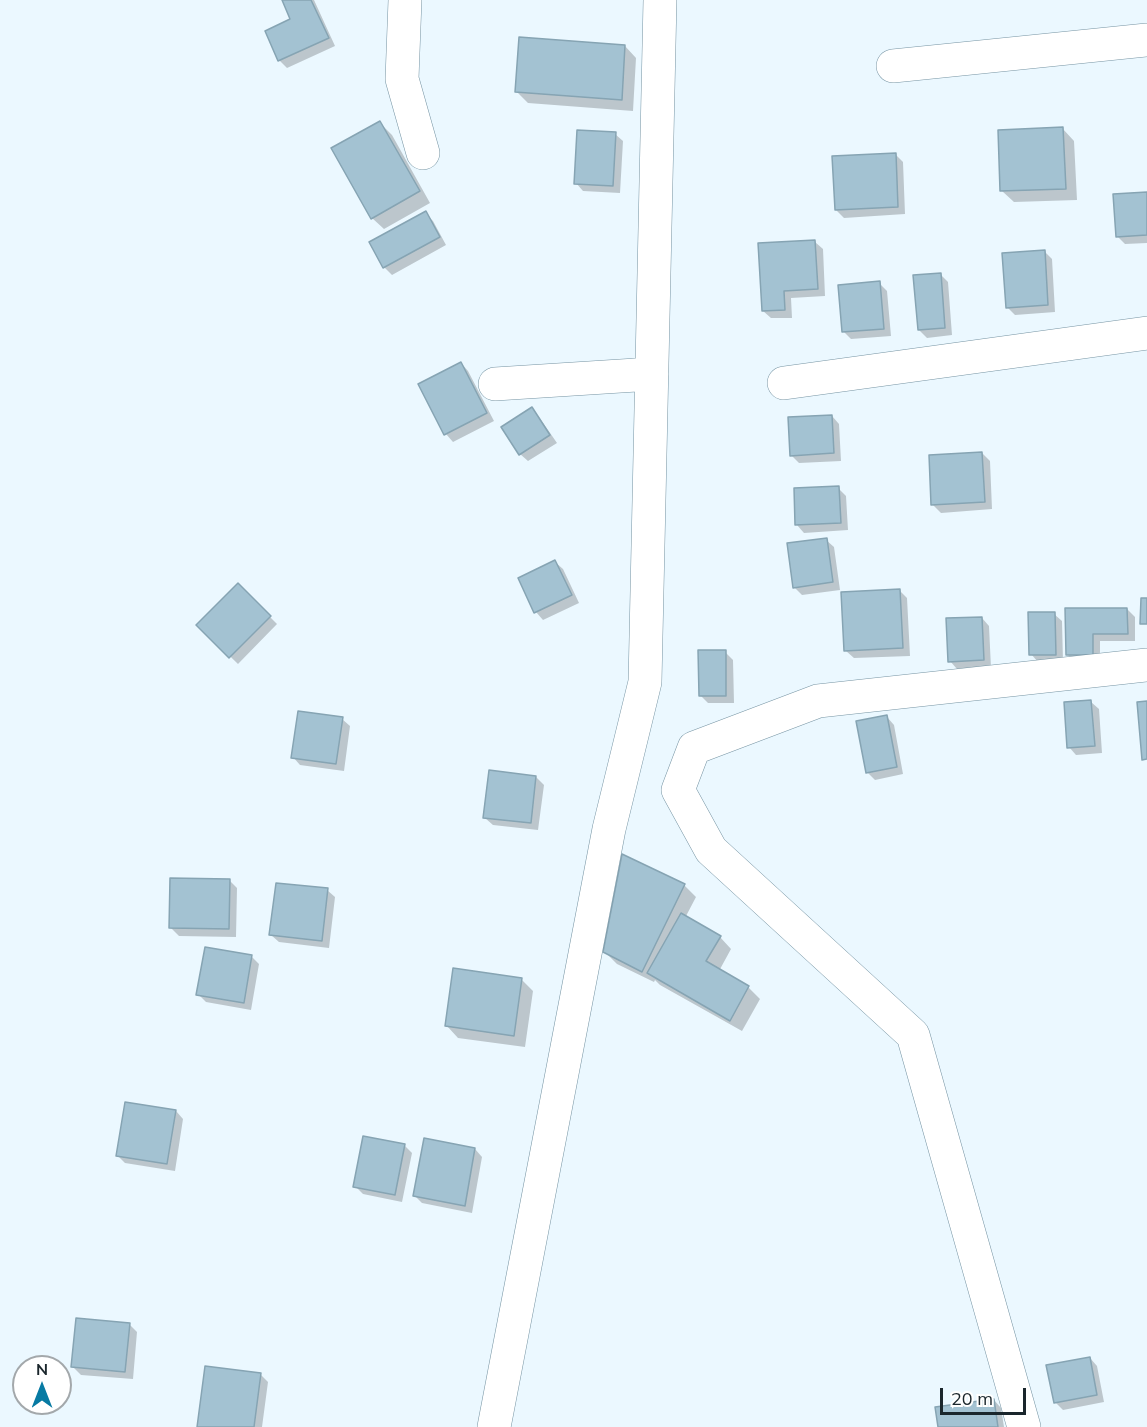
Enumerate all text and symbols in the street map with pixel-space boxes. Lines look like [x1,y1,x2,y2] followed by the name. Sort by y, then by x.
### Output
[12,1355,72,1415] north arrow
[36,1359,48,1379] text: N
[943,1376,1028,1414] scale bar
[951,1387,993,1410] text: 20 m

